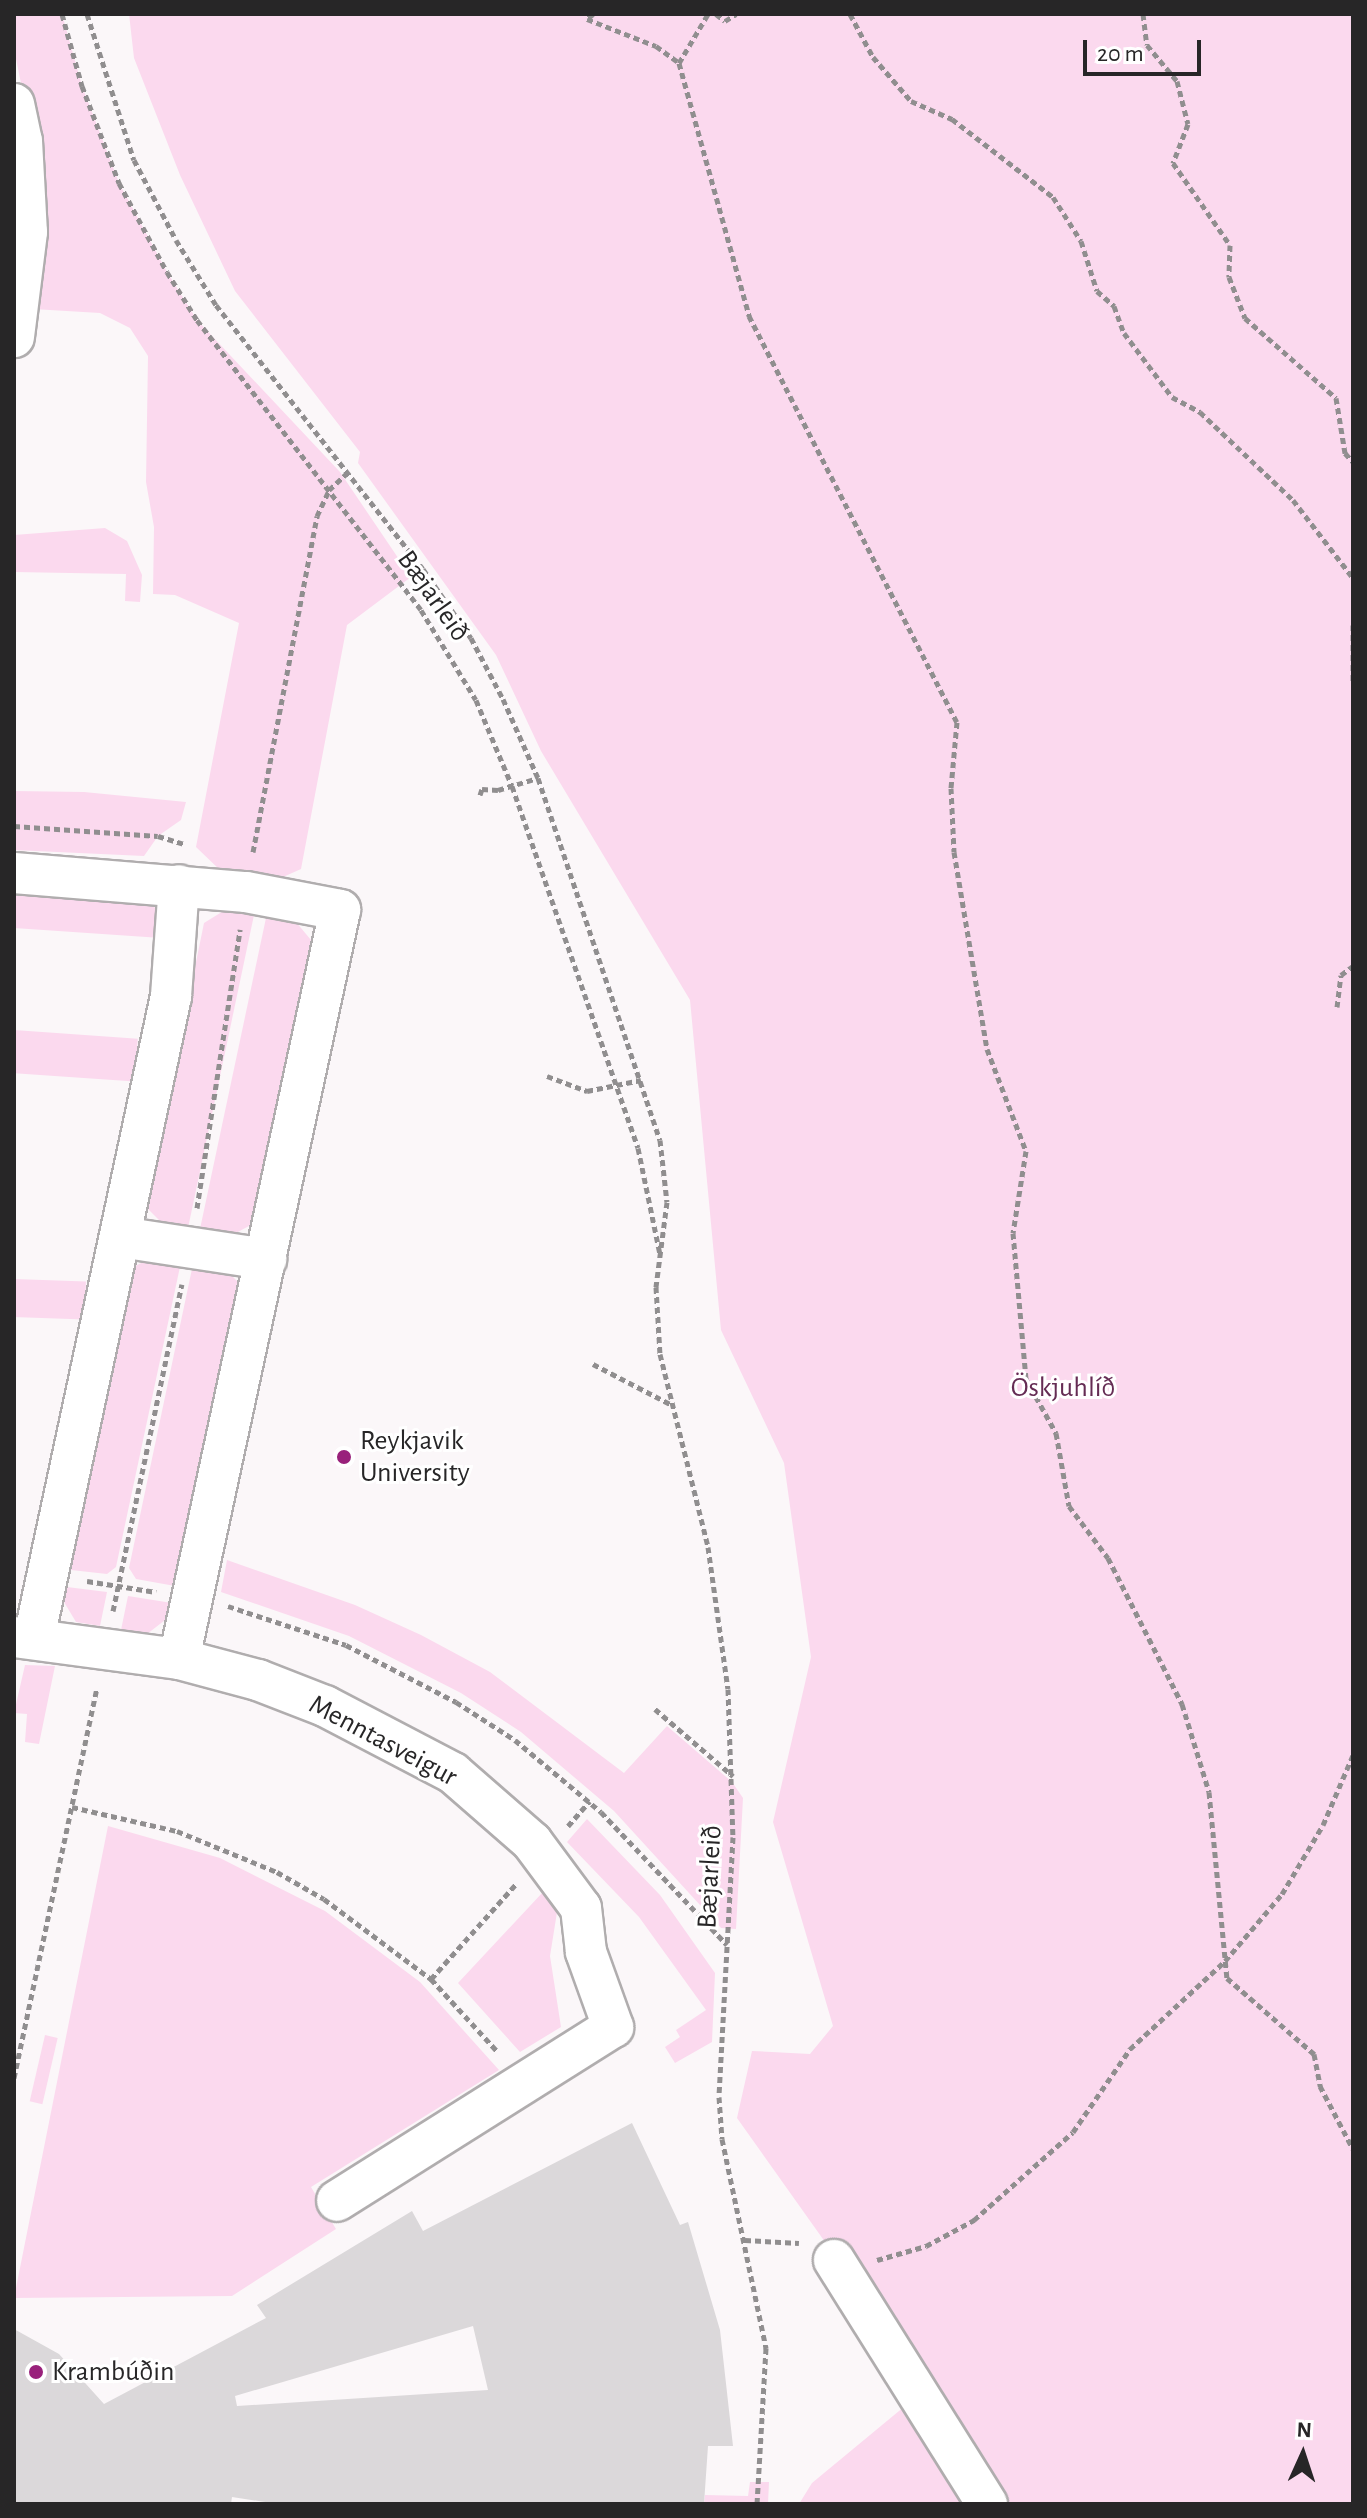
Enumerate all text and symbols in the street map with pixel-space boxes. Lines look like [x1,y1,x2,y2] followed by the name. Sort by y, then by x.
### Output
[1087,24,1205,74] scale bar
[1097,42,1144,66] text: 20 m
[390,544,476,648] street label: Bæjarleið
[1011,1371,1115,1405] park label: Öskjuhlíð
[360,1424,470,1490] place label: Reykjavik University
[335,1448,353,1466] marker: Reykjavik University
[303,1688,463,1794] street label: Menntasveigur
[691,1824,729,1930] street label: Bæjarleið
[52,2355,174,2389] place label: Krambúðin
[27,2363,45,2381] marker: Krambúðin
[1263,2414,1343,2494] north arrow
[1296,2419,1312,2441] text: N

